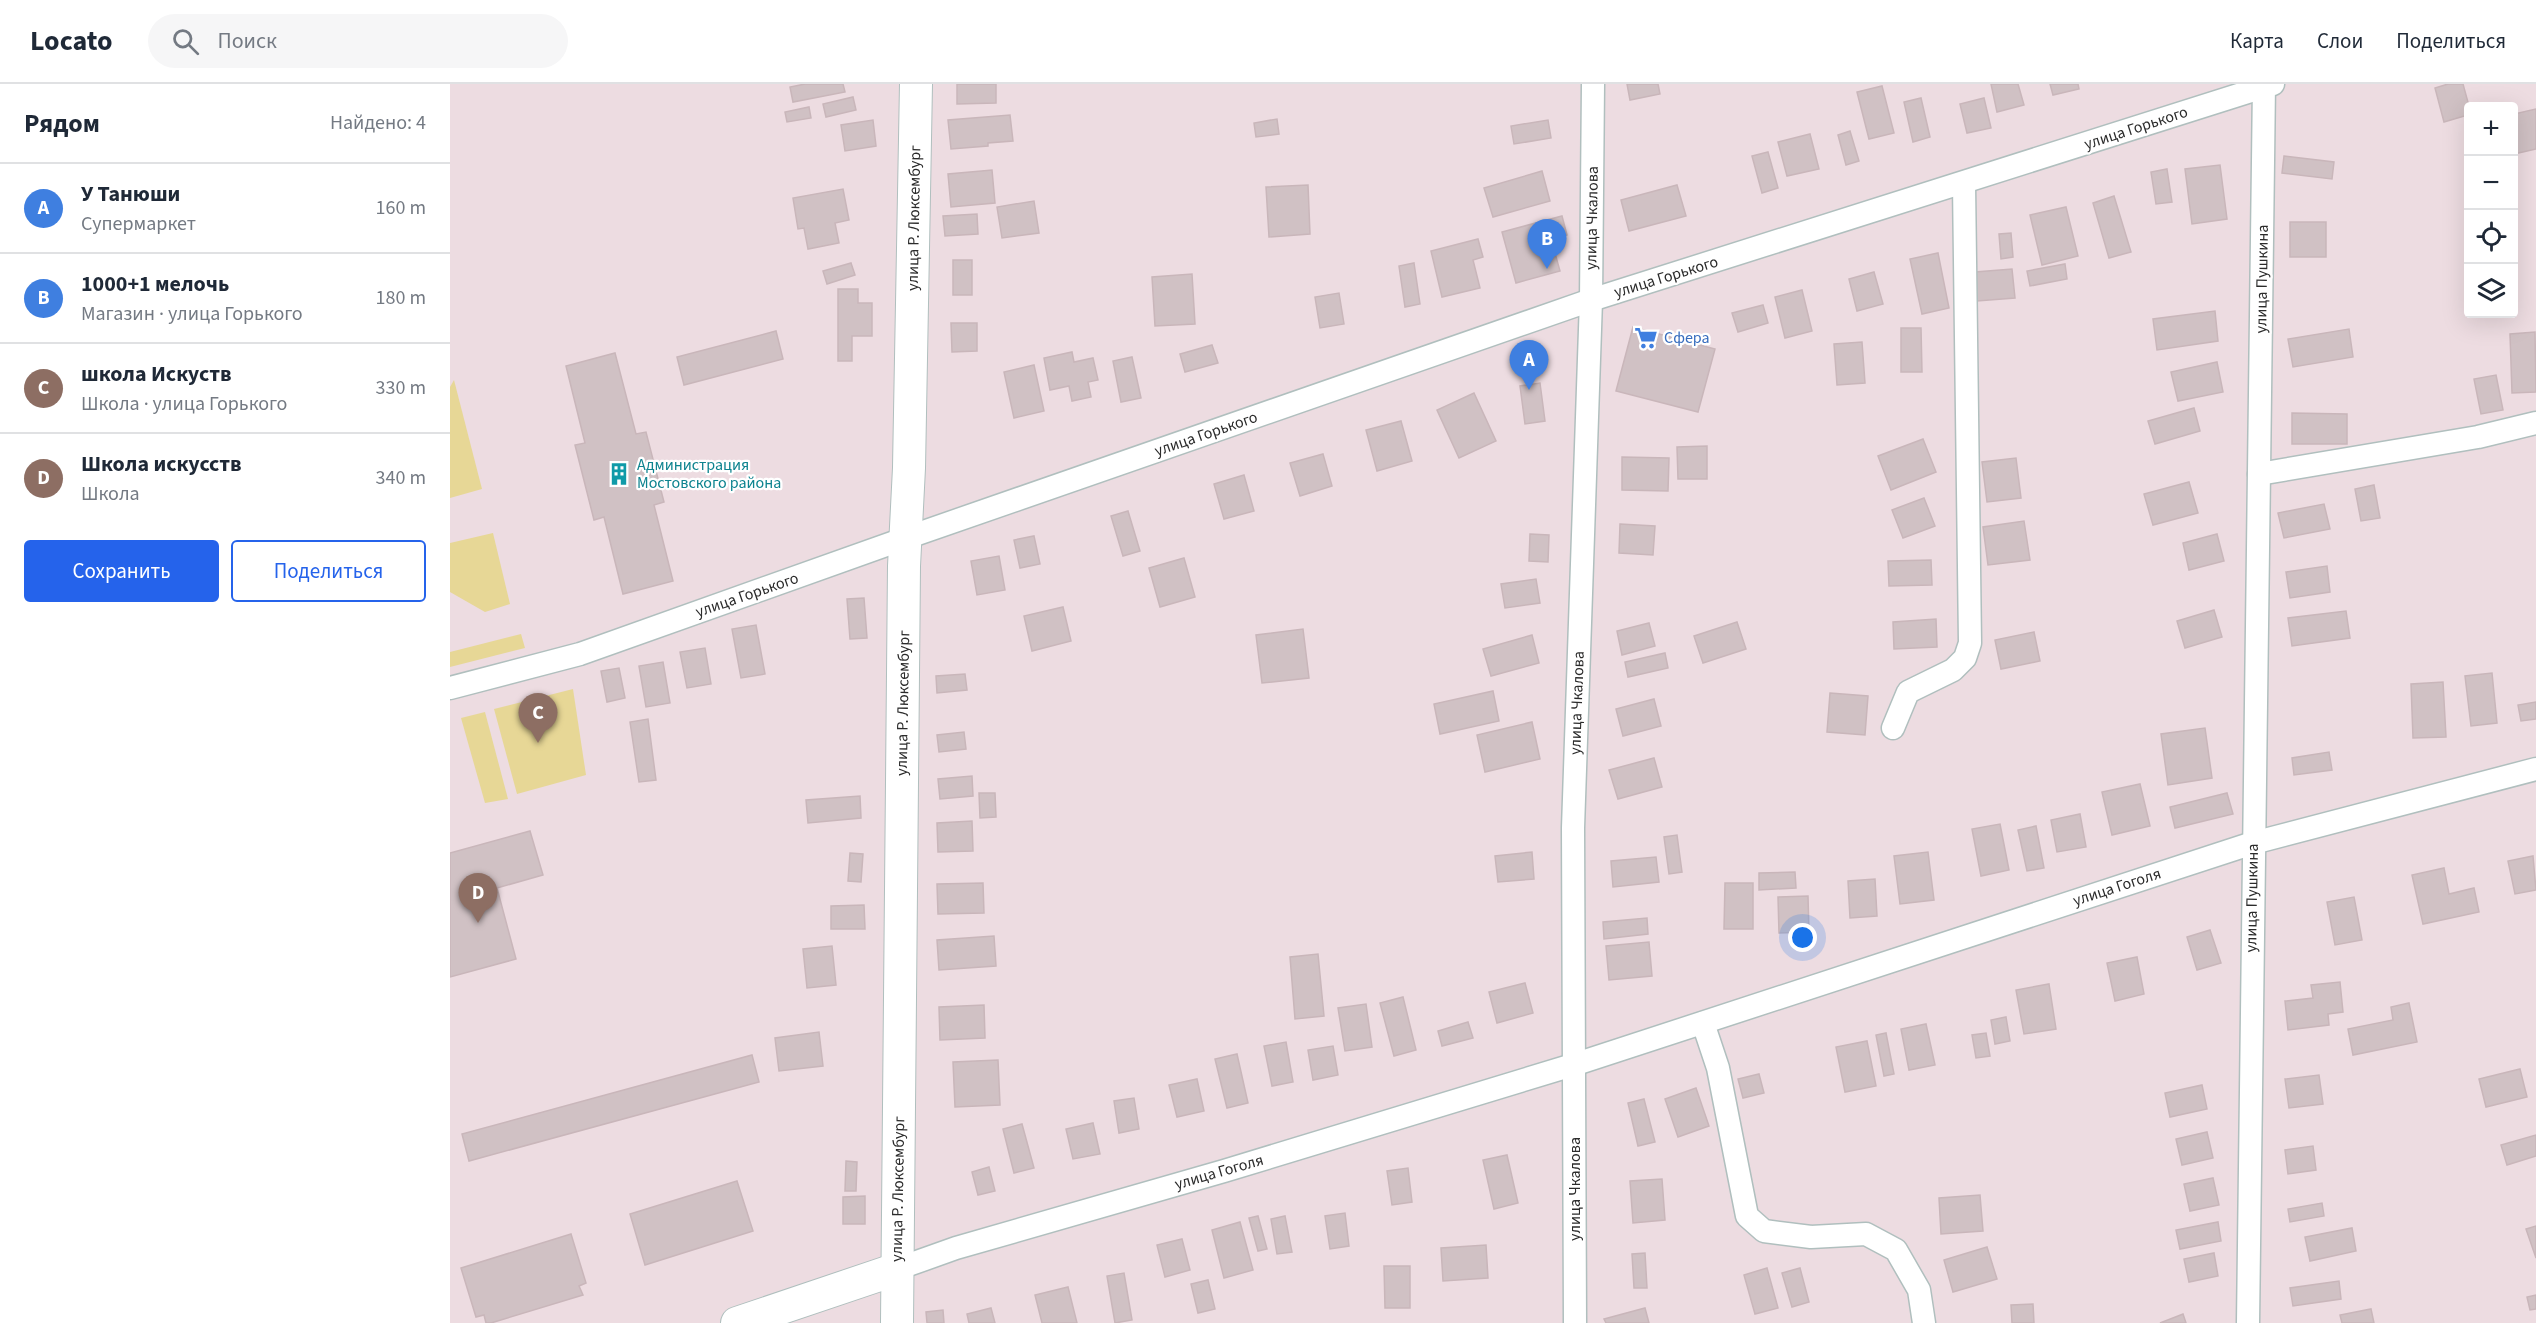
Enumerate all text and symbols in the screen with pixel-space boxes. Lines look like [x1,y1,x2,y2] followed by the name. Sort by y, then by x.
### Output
[148,14,568,68] search box
[30,21,112,61] text: Locato
[169,25,202,58] icon: search
[217,25,277,57] text: Поиск
[2230,26,2284,56] text: Карта
[2317,26,2363,56] text: Слои
[2396,26,2506,56] text: Поделиться
[2081,101,2191,155] street label: улица Горького
[2464,102,2518,318] map controls
[2464,102,2518,156] button: +
[24,105,100,142] text: Рядом
[330,109,426,137] text: Найдено: 4
[902,145,926,291] street label: улица Р. Люксембург
[2464,156,2518,210] button: −
[1580,166,1604,270] street label: улица Чкалова
[81,178,180,210] text: У Танюши
[38,194,49,222] text: A
[376,194,426,222] text: 160 m
[81,210,196,238] text: Супермаркет
[2464,210,2518,264] button: locate
[1528,220,1566,269] pin: B
[2250,224,2274,334] street label: улица Пушкина
[1611,251,1721,303] street label: улица Горького
[2464,264,2518,318] button: layers
[81,268,229,300] text: 1000+1 мелочь
[37,284,50,312] text: B
[376,284,426,312] text: 180 m
[81,300,303,328] text: Магазин · улица Горького
[1633,325,1659,351] supermarket icon: Сфера
[1664,327,1710,349] place label: Сфера
[1510,340,1548,390] pin: A
[81,358,232,390] text: школа Искуств
[38,374,49,402] text: C
[376,374,426,402] text: 330 m
[81,390,287,418] text: Школа · улица Горького
[1151,406,1261,462] street label: улица Горького
[81,448,242,480] text: Школа искусств
[637,454,781,494] place label: Администрация Мостовского района
[606,461,632,487] building icon: Администрация Мостовского района
[37,464,50,492] text: D
[376,464,426,492] text: 340 m
[81,480,140,508] text: Школа
[24,540,219,602] button: Сохранить
[231,540,426,602] button: Поделиться
[692,567,802,623] street label: улица Горького
[891,630,915,776] street label: улица Р. Люксембург
[1564,651,1590,755] street label: улица Чкалова
[518,694,557,743] pin: C
[2240,843,2264,953] street label: улица Пушкина
[2070,862,2164,912] street label: улица Гоголя
[459,874,498,923] pin: D
[1788,923,1817,952] your location
[886,1116,910,1262] street label: улица Р. Люксембург
[1564,1137,1586,1241] street label: улица Чкалова
[1172,1149,1266,1195] street label: улица Гоголя

